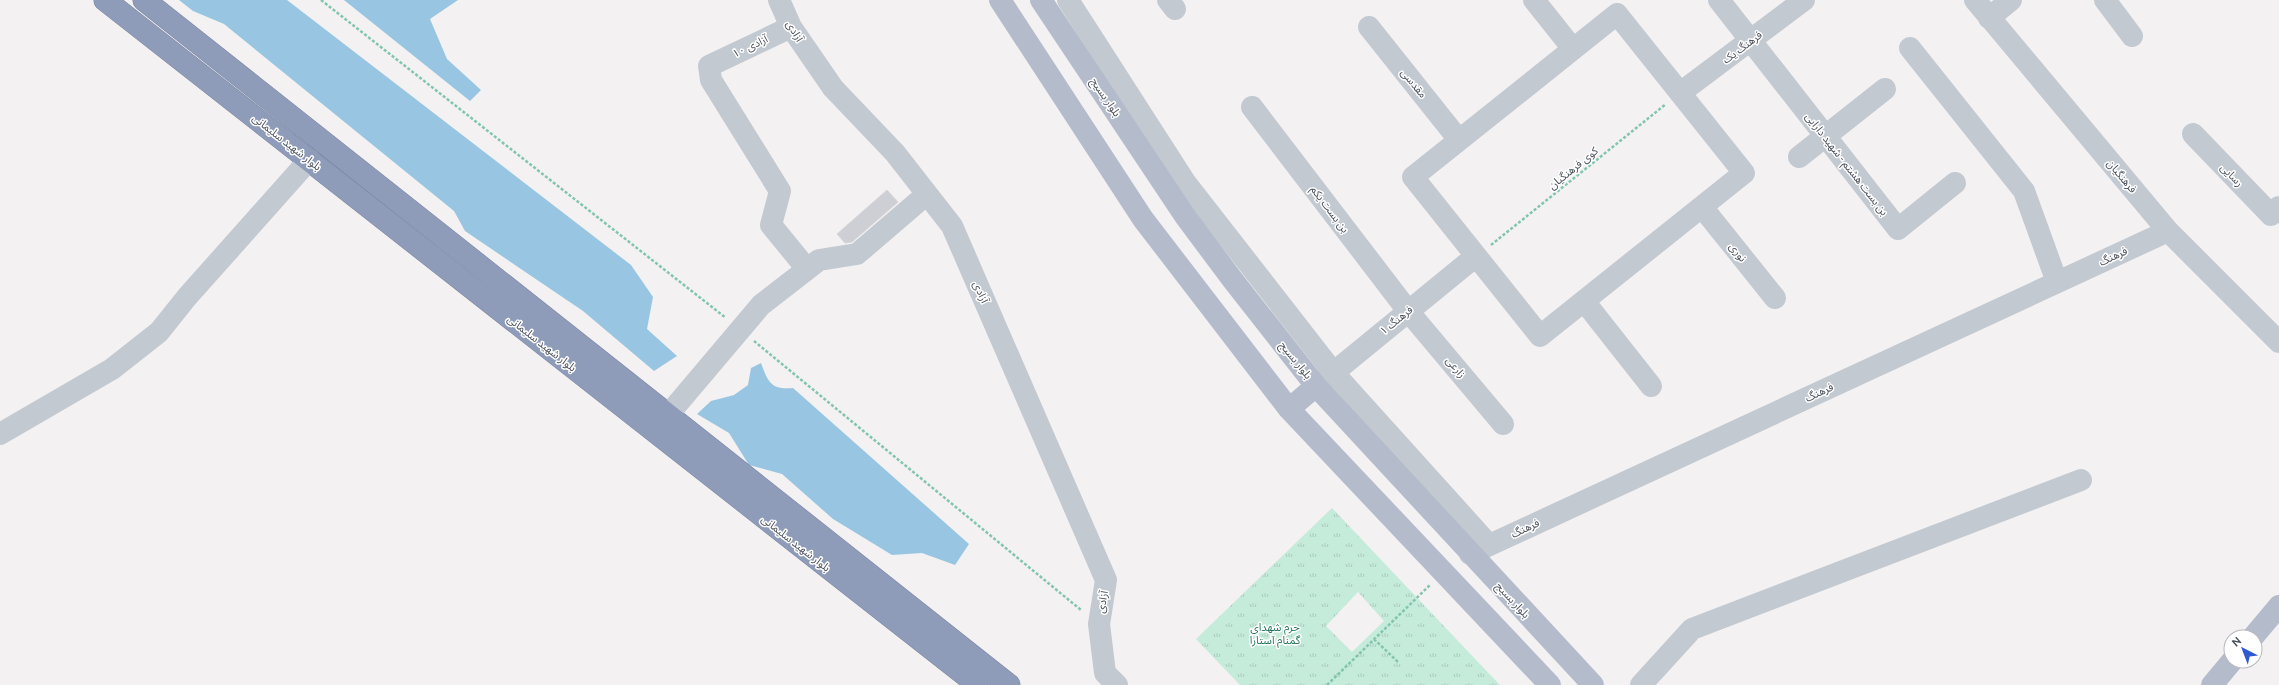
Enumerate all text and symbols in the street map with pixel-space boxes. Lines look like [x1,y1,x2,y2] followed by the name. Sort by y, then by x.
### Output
[783,18,806,45] street label: آزادی
[1720,28,1765,67] street label: فرهنگ یک
[730,32,771,61] street label: آزادی ۱۰
[1398,66,1429,101] street label: مقدسی
[1087,75,1123,120] street label: بلوار بسیج
[1801,110,1891,220] street label: بن بست هشتم - شهید دارایی
[250,111,324,173] street label: بلوار شهید سلیمانی
[1546,144,1601,192] street label: کوی فرهنگیان
[2104,157,2139,196] street label: فرهنگیان
[2218,161,2246,190] street label: رسایی
[1306,183,1351,237] street label: بن بست یکم
[1726,240,1749,264] street label: نوری
[2097,244,2129,269] street label: فرهنگ
[970,279,991,306] street label: آزادی
[1377,303,1415,338] street label: فرهنگ ۱
[505,312,579,374] street label: بلوار شهید سلیمانی
[1276,339,1315,382] street label: بلوار بسیج
[1443,354,1468,381] street label: زارعی
[1803,380,1835,405] street label: فرهنگ
[759,512,833,574] street label: بلوار شهید سلیمانی
[1509,516,1541,541] street label: فرهنگ
[1492,580,1532,622] street label: بلوار بسیج
[1094,589,1111,614] street label: آزادی
[1250,621,1301,648] park label: حرم شهدای گمنام آستارا
[2223,629,2263,669] north arrow
[2229,634,2243,649] text: N

